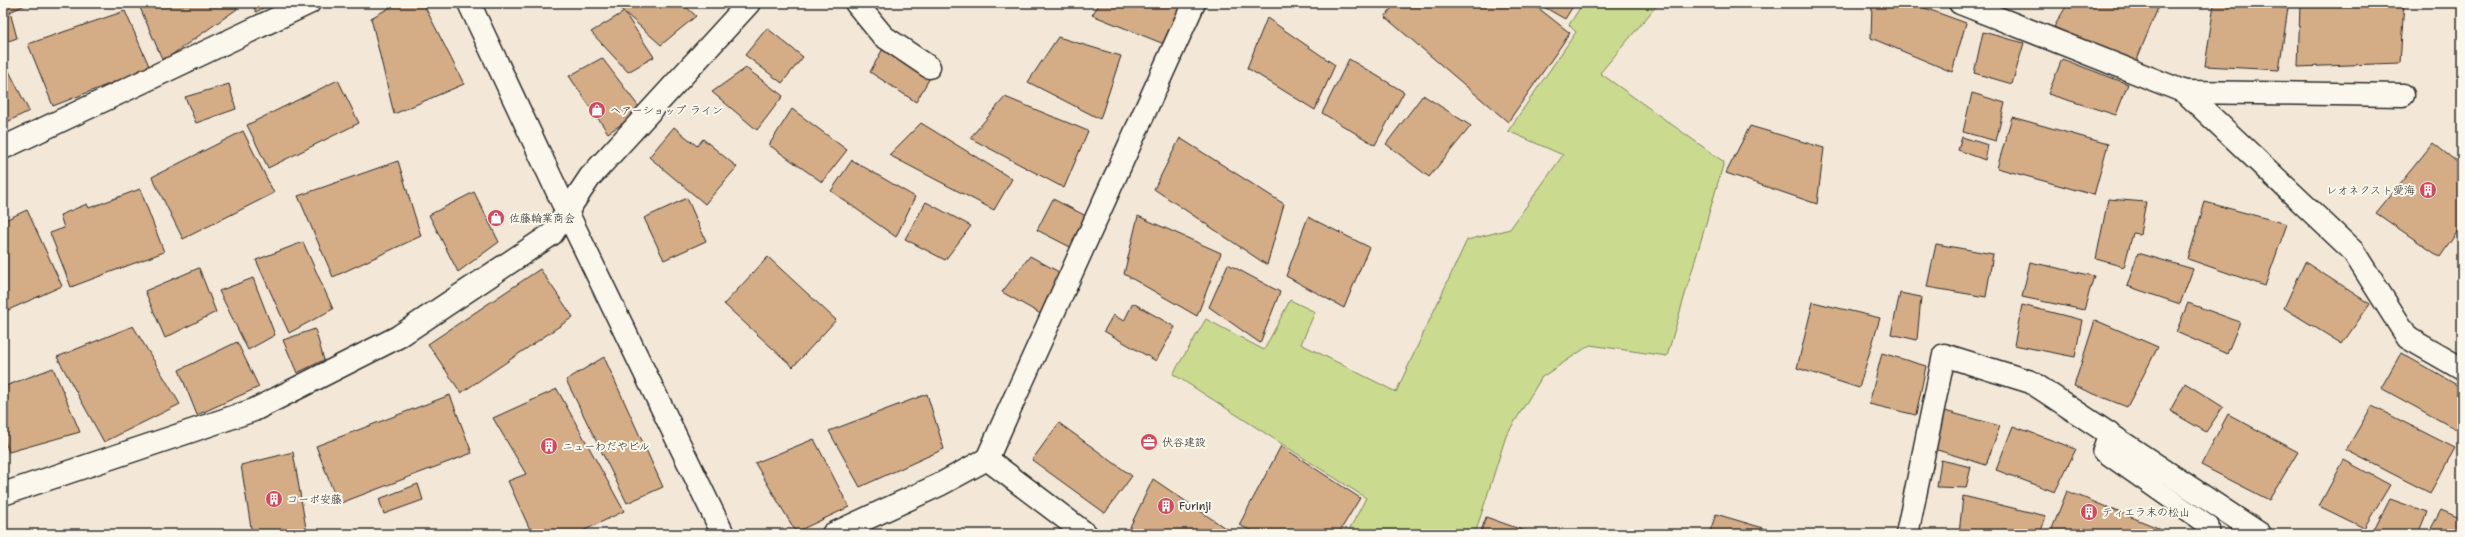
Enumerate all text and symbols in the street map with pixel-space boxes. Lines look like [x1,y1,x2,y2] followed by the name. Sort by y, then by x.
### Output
[587,100,607,120] shop icon: ヘアーショップ ライン
[610,103,723,118] place label: ヘアーショップ ライン
[2418,180,2438,200] building icon: レオネクスト愛海
[2326,183,2415,198] place label: レオネクスト愛海
[486,208,506,228] shop icon: 佐藤輪業商会
[509,211,575,226] place label: 佐藤輪業商会
[1139,432,1159,452] office icon: 伏谷建設
[1162,435,1206,450] place label: 伏谷建設
[539,436,559,456] building icon: ニューわだやビル
[562,439,650,454] place label: ニューわだやビル
[264,489,284,509] building icon: コーポ安藤
[287,492,342,507] place label: コーポ安藤
[1156,496,1176,516] building icon: Furinji
[1179,499,1211,514] place label: Furinji
[2079,502,2099,522] building icon: ティエラ末の松山
[2102,505,2190,520] place label: ティエラ末の松山

